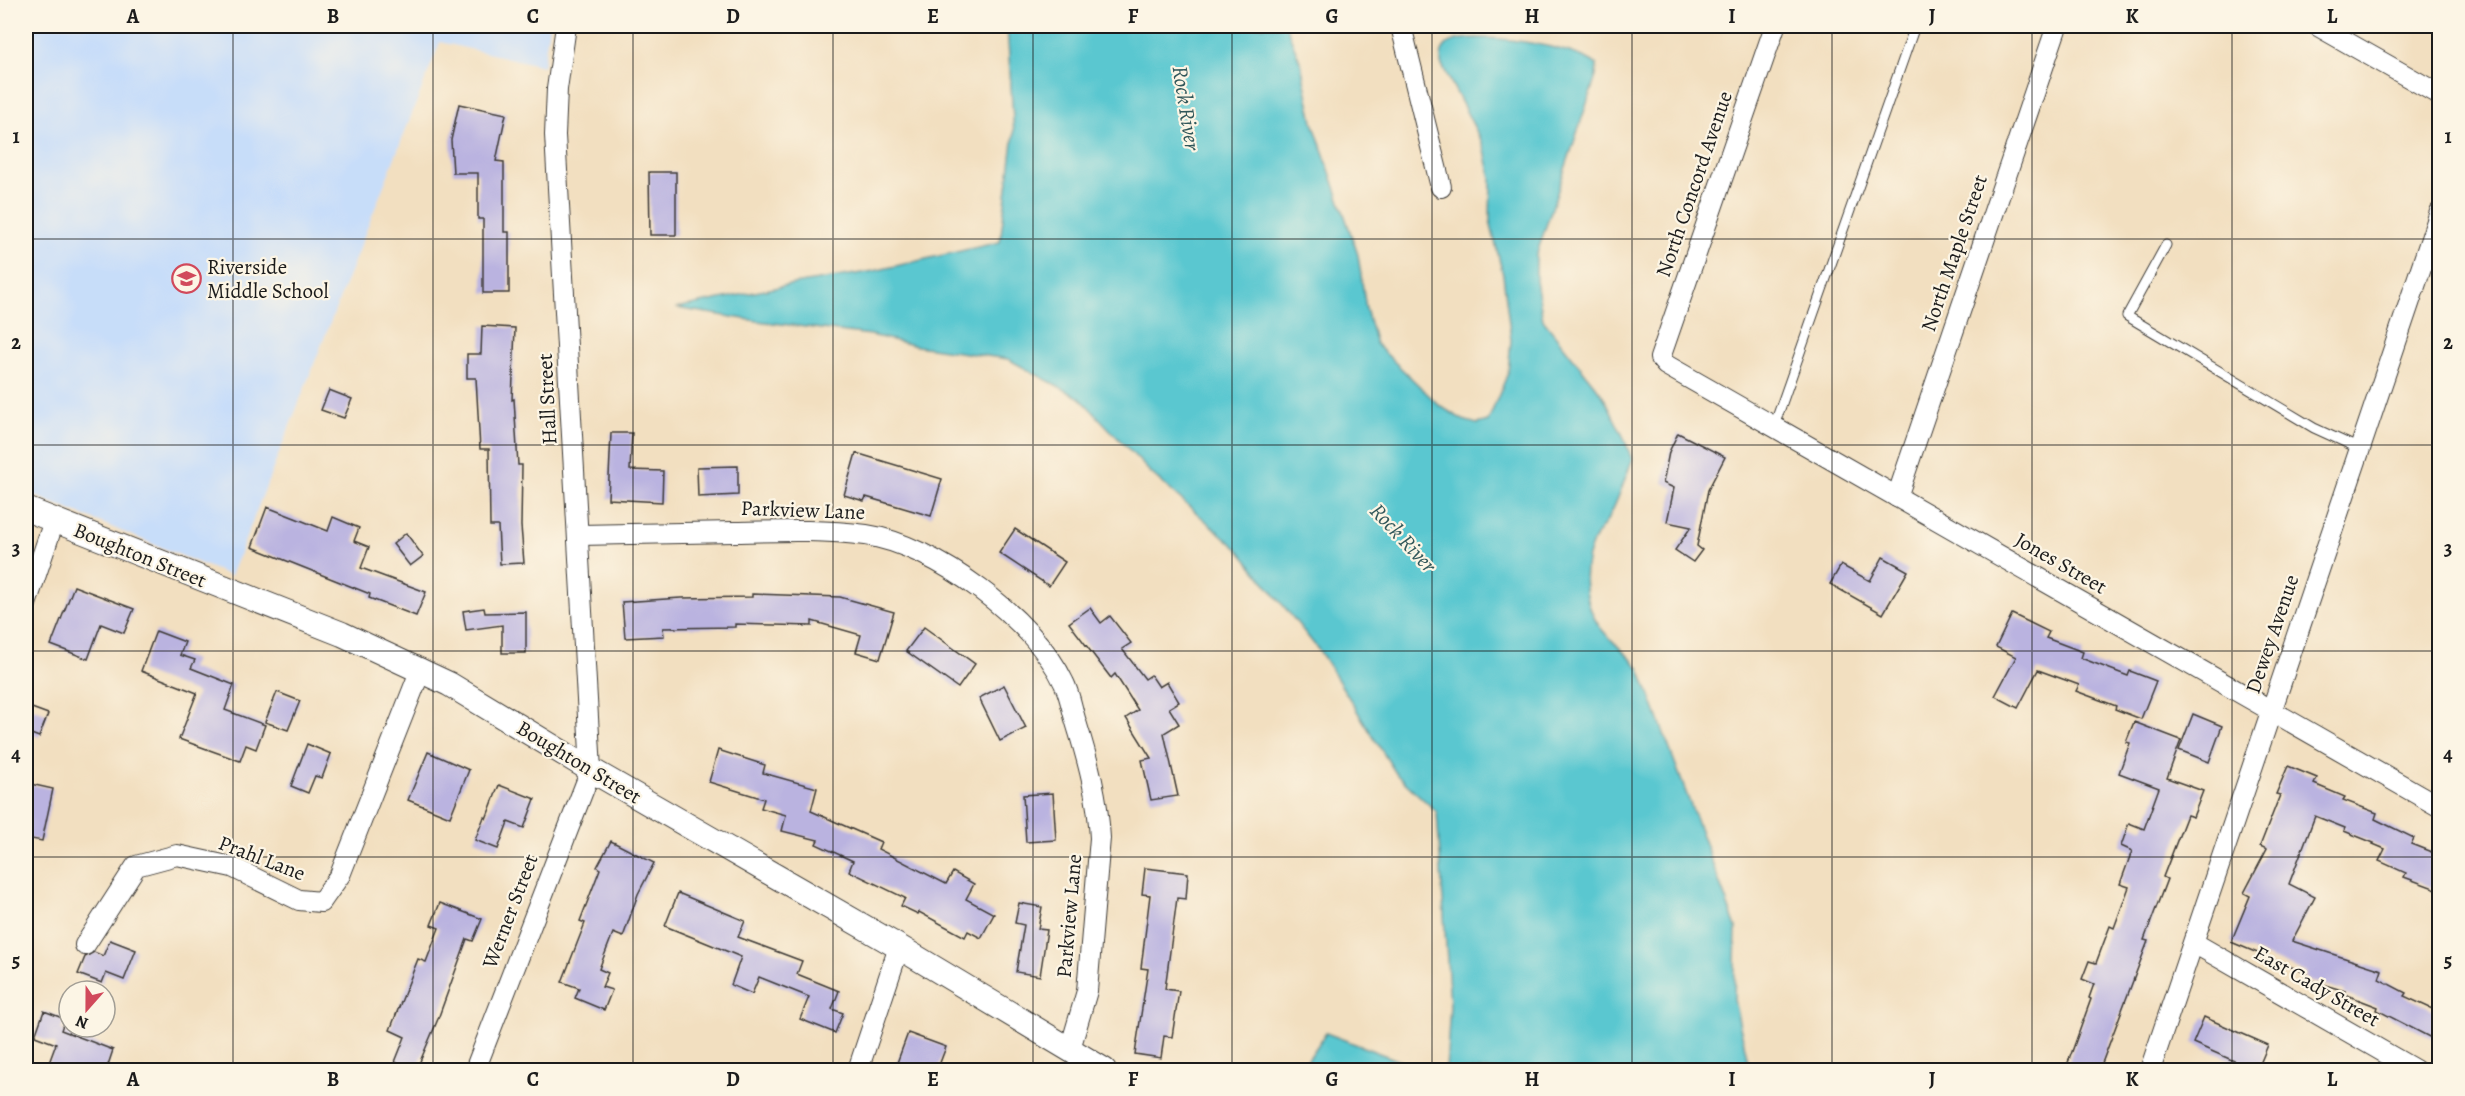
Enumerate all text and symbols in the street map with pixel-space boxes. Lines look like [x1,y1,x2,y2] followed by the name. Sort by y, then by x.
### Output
[126,3,140,30] text: A
[327,3,339,30] text: B
[527,3,539,30] text: C
[726,3,740,30] text: D
[927,3,939,30] text: E
[1128,3,1139,30] text: F
[1325,3,1339,30] text: G
[1525,3,1540,30] text: H
[1728,3,1736,30] text: I
[1929,3,1936,30] text: J
[2125,3,2139,30] text: K
[2327,3,2338,30] text: L
[1165,64,1208,154] water label: Rock River
[1649,87,1739,281] street label: North Concord Avenue
[12,123,20,150] text: 1
[2444,123,2452,150] text: 1
[1914,171,1994,335] street label: North Maple Street
[207,253,329,305] place label: Riverside Middle School
[170,263,202,295] school or university icon: Riverside Middle School
[11,329,21,356] text: 2
[2443,329,2453,356] text: 2
[531,353,563,445] street label: Hall Street
[740,494,866,526] street label: Parkview Lane
[1363,497,1444,580] water label: Rock River
[70,516,210,594] street label: Boughton Street
[2010,525,2112,601] street label: Jones Street
[12,535,20,562] text: 3
[2444,535,2452,562] text: 3
[2239,571,2305,697] street label: Dewey Avenue
[512,714,647,810] street label: Boughton Street
[11,741,21,768] text: 4
[2443,741,2453,768] text: 4
[215,829,309,887] street label: Prahl Lane
[475,850,545,973] street label: Werner Street
[1050,853,1088,979] street label: Parkview Lane
[2249,939,2385,1033] street label: East Cady Street
[12,947,20,974] text: 5
[2444,947,2452,974] text: 5
[57,979,117,1039] north arrow
[72,1010,91,1034] text: N
[126,1066,140,1093] text: A
[327,1066,339,1093] text: B
[527,1066,539,1093] text: C
[726,1066,740,1093] text: D
[927,1066,939,1093] text: E
[1128,1066,1139,1093] text: F
[1325,1066,1339,1093] text: G
[1525,1066,1540,1093] text: H
[1728,1066,1736,1093] text: I
[1929,1066,1936,1093] text: J
[2125,1066,2139,1093] text: K
[2327,1066,2338,1093] text: L

